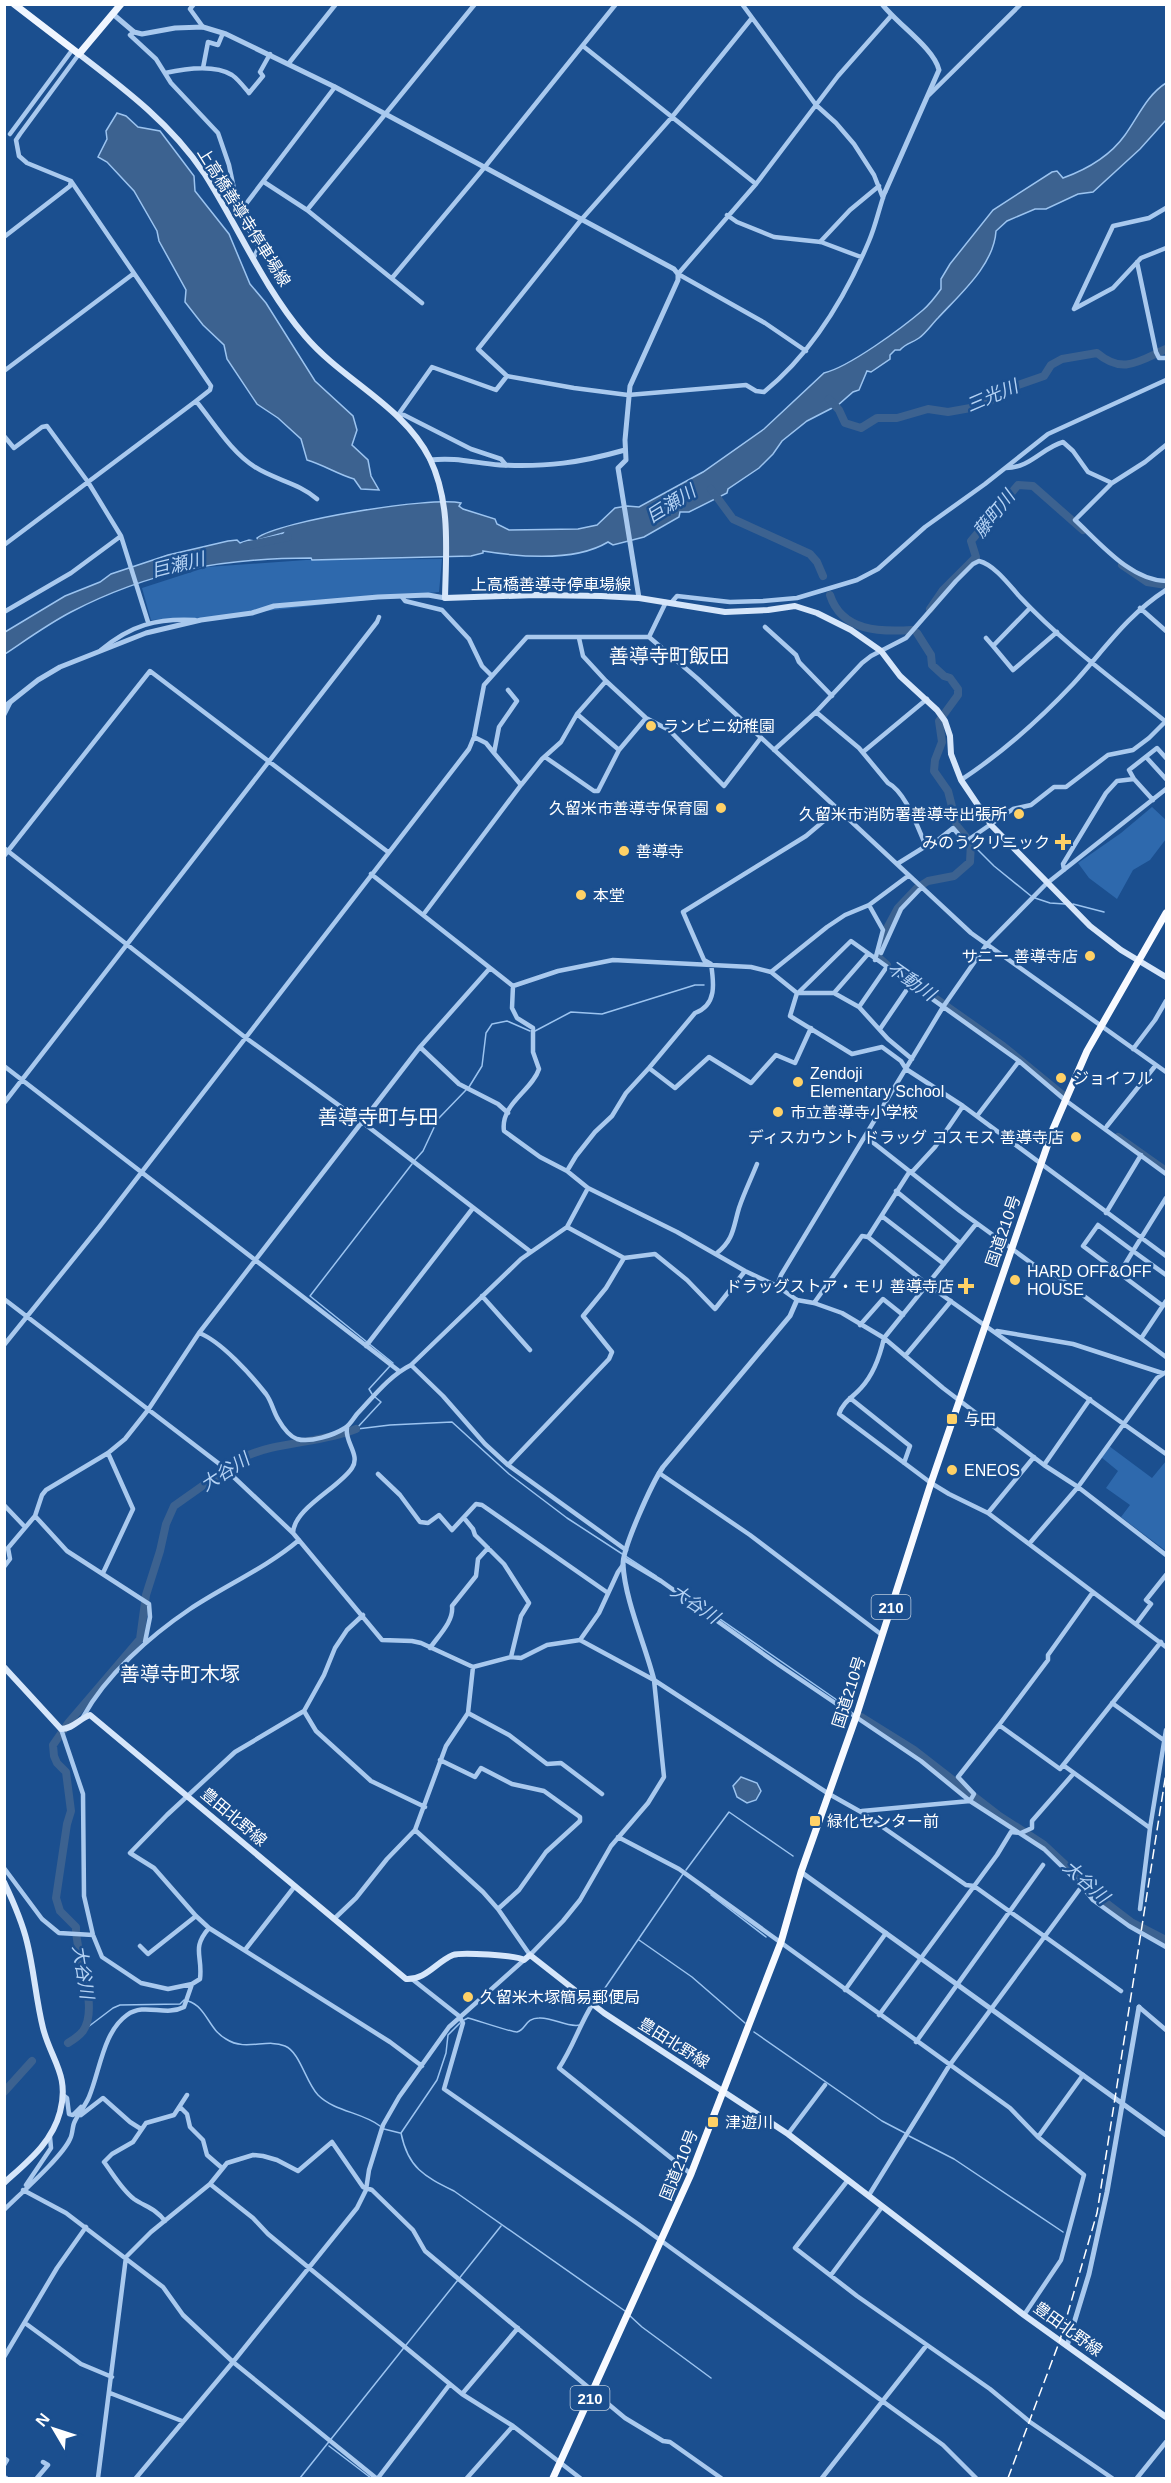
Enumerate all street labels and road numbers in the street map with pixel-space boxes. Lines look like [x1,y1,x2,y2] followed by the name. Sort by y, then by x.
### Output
[194,145,294,289] street label: 上高橋善導寺停車場線
[471,576,631,593] street label: 上高橋善導寺停車場線
[983,1193,1023,1269] street label: 国道210号
[872,1595,910,1619] road number: 210
[829,1654,869,1730] street label: 国道210号
[198,1785,270,1849] street label: 豊田北野線
[636,2015,712,2071] street label: 豊田北野線
[657,2127,701,2203] street label: 国道210号
[1031,2299,1105,2359] street label: 豊田北野線
[570,2386,610,2410] road number: 210

